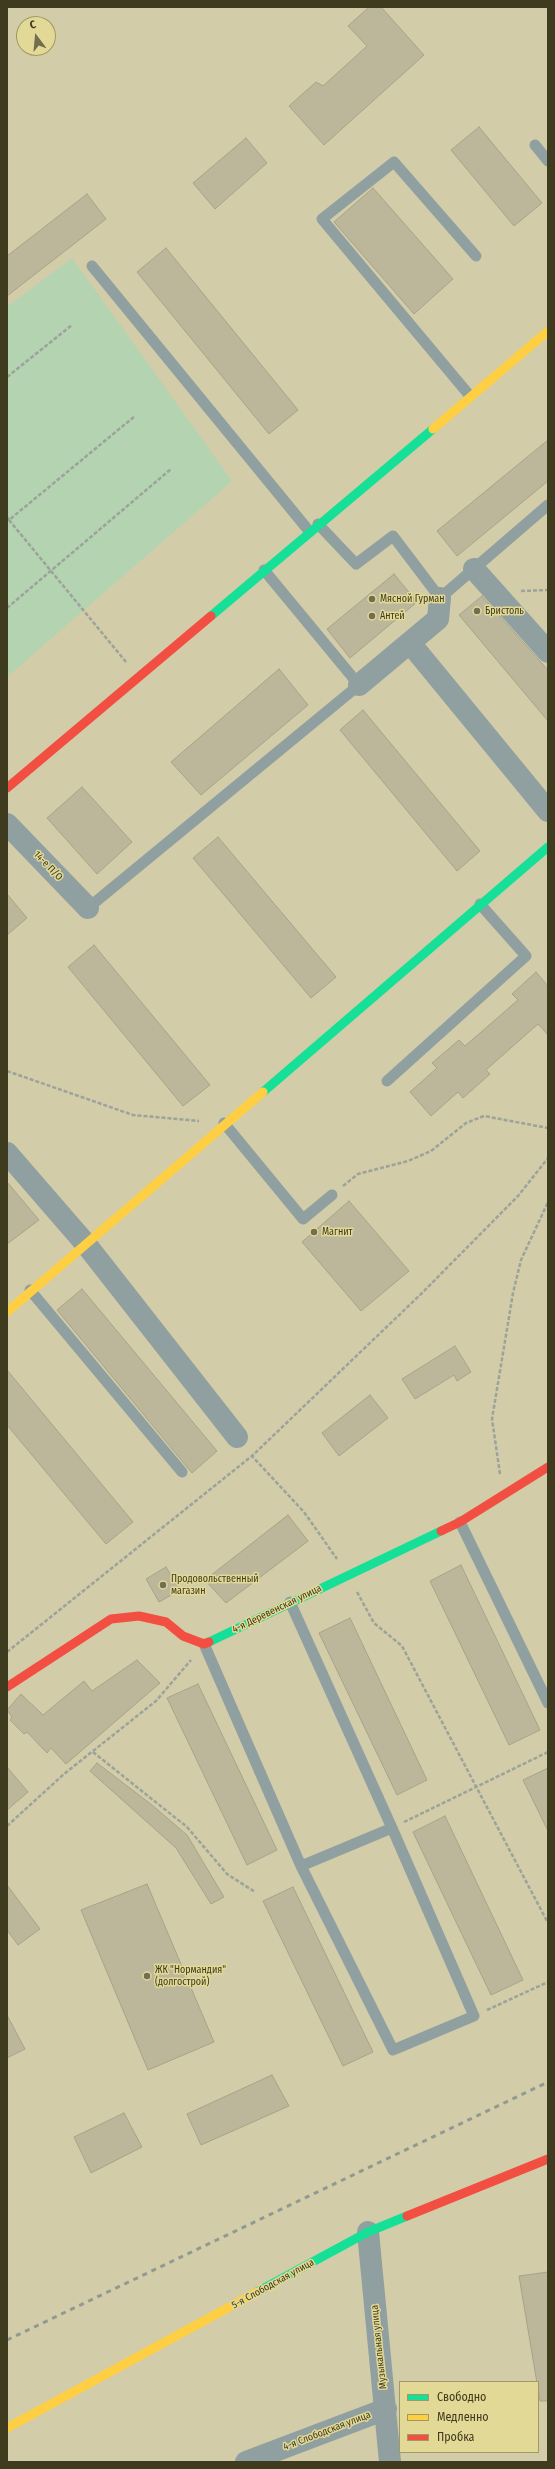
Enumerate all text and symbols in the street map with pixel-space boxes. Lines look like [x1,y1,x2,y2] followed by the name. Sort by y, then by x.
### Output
[16,16,56,56] north arrow
[28,18,37,32] text: С
[380,593,445,605] place label: Мясной Гурман
[367,594,377,604] marker: Мясной Гурман
[485,605,524,617] place label: Бристоль
[472,606,482,616] marker: Бристоль
[380,610,405,622] place label: Антей
[367,611,377,621] marker: Антей
[31,849,65,883] street label: 14-е П/О
[322,1226,353,1238] place label: Магнит
[309,1227,319,1237] marker: Магнит
[171,1573,259,1596] place label: Продовольственный магазин
[158,1580,168,1590] marker: Продовольственный магазин
[230,1582,324,1636] street label: 4-я Деревенская улица
[155,1964,226,1988] place label: ЖК "Нормандия" (долгострой)
[142,1971,152,1981] marker: ЖК "Нормандия" (долгострой)
[230,2256,316,2312] street label: 5-я Слободская улица
[369,2304,389,2390] street label: Музыкальная улица
[399,2381,539,2453] legend
[437,2390,486,2404] text: Свободно
[282,2409,372,2453] street label: 4-я Слободская улица
[437,2410,489,2424] text: Медленно
[437,2430,475,2444] text: Пробка

